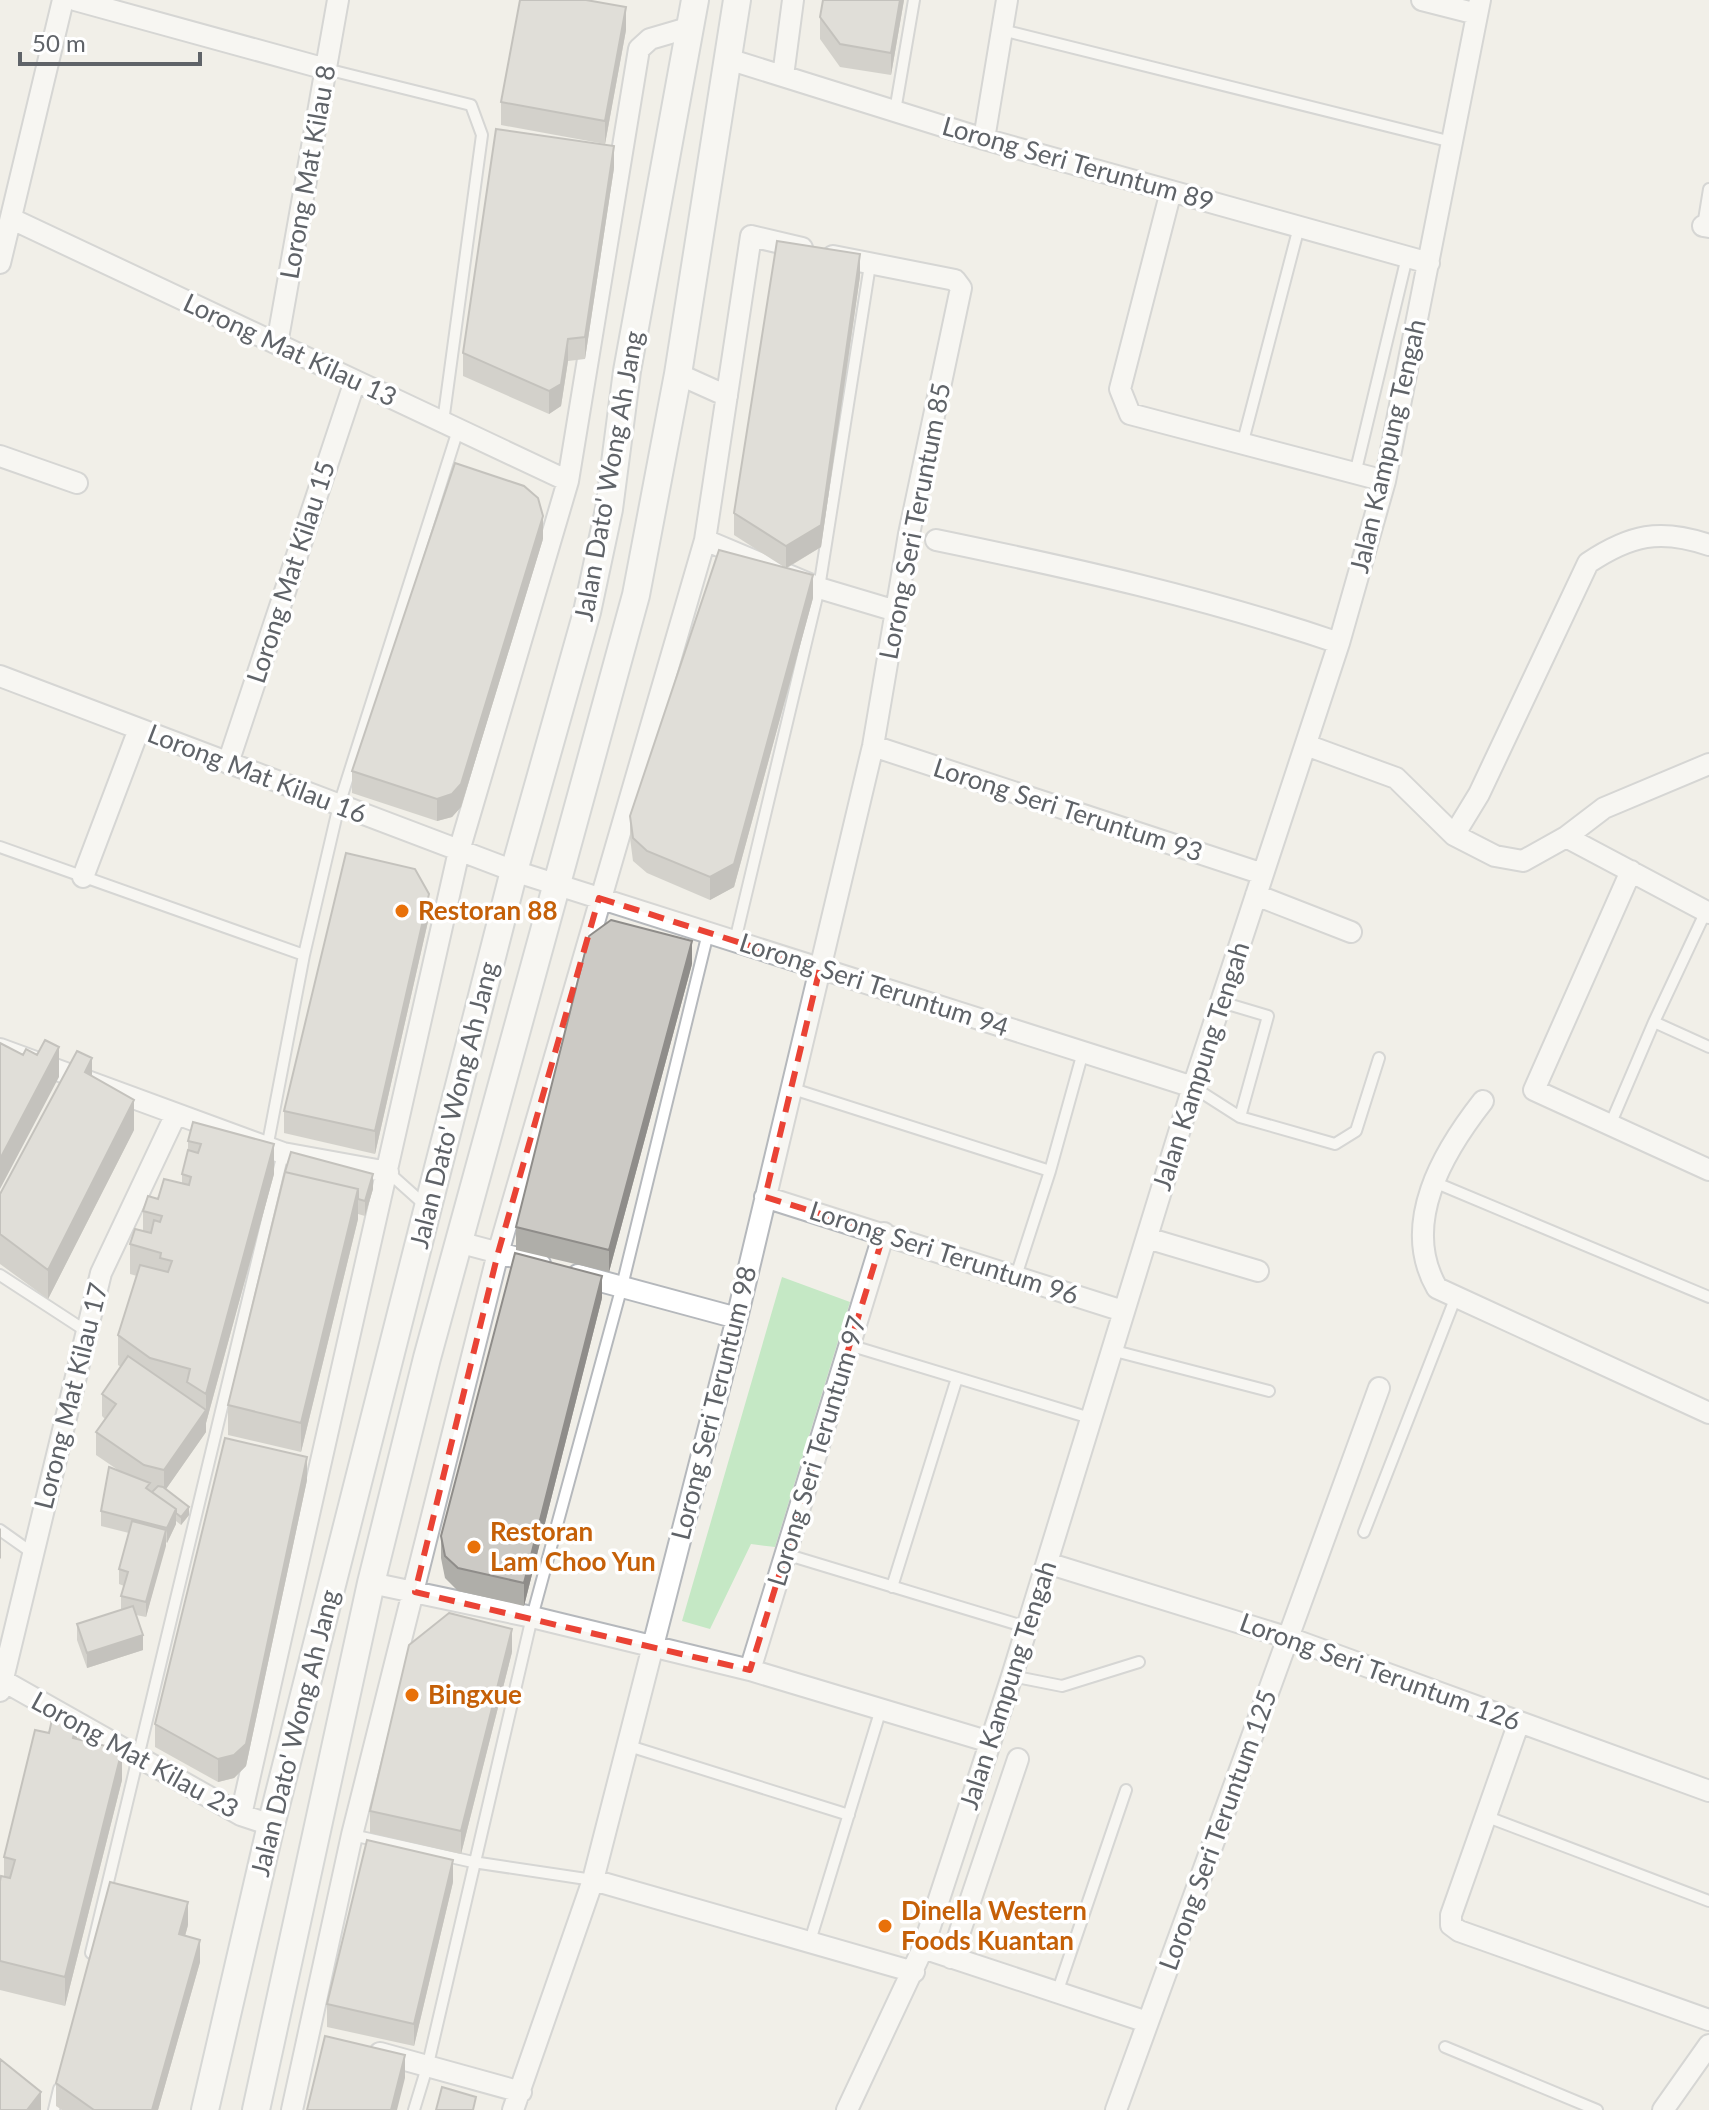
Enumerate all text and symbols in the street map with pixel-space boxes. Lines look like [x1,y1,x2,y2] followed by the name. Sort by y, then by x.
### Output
[20,16,200,66] scale bar
[32,28,86,57] text: 50 m
[272,62,342,281] street label: Lorong Mat Kilau 8
[939,109,1218,217] street label: Lorong Seri Teruntum 89
[179,286,402,413] street label: Lorong Mat Kilau 13
[1342,316,1432,576] street label: Jalan Kampung Tengah
[567,328,649,623] street label: Jalan Dato' Wong Ah Jang
[871,380,957,662] street label: Lorong Seri Teruntum 85
[239,457,341,687] street label: Lorong Mat Kilau 15
[143,717,371,830] street label: Lorong Mat Kilau 16
[930,750,1207,868] street label: Lorong Seri Teruntum 93
[418,894,558,926] place label: Restoran 88
[393,902,411,920] marker: Restoran 88
[736,925,1013,1043] street label: Lorong Seri Teruntum 94
[1145,937,1255,1194] street label: Jalan Kampung Tengah
[402,958,504,1251] street label: Jalan Dato' Wong Ah Jang
[806,1193,1083,1311] street label: Lorong Seri Teruntum 96
[664,1263,763,1543] street label: Lorong Seri Teruntum 98
[26,1279,114,1512] street label: Lorong Mat Kilau 17
[760,1312,872,1590] street label: Lorong Seri Teruntum 97
[490,1515,656,1577] place label: Restoran Lam Choo Yun
[465,1538,483,1556] marker: Restoran Lam Choo Yun
[952,1556,1062,1813] street label: Jalan Kampung Tengah
[243,1586,345,1879] street label: Jalan Dato' Wong Ah Jang
[1236,1605,1525,1737] street label: Lorong Seri Teruntum 126
[428,1678,522,1710] place label: Bingxue
[26,1684,245,1824] street label: Lorong Mat Kilau 23
[1151,1685,1283,1974] street label: Lorong Seri Teruntum 125
[403,1686,421,1704] marker: Bingxue
[901,1894,1087,1956] place label: Dinella Western Foods Kuantan
[876,1917,894,1935] marker: Dinella Western Foods Kuantan

